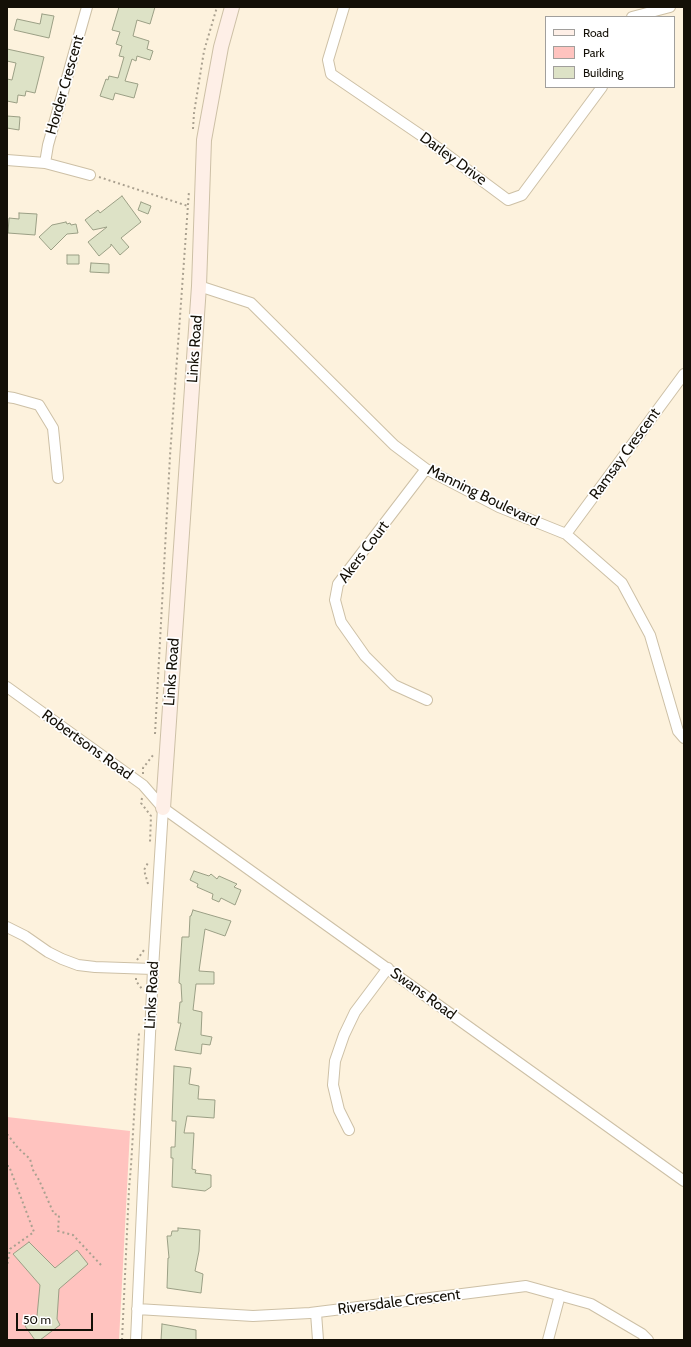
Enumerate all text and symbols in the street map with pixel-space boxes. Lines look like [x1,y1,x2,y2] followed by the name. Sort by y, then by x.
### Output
[545,16,675,88] legend
[583,25,609,40] text: Road
[42,33,88,137] street label: Horder Crescent
[583,45,605,60] text: Park
[583,65,624,80] text: Building
[416,129,490,189] street label: Darley Drive
[184,314,206,384] street label: Links Road
[586,405,664,503] street label: Ramsay Crescent
[424,461,542,531] street label: Manning Boulevard
[335,518,393,586] street label: Akers Court
[161,637,183,707] street label: Links Road
[38,706,136,784] street label: Robertsons Road
[141,961,163,1029] street label: Links Road
[387,964,459,1024] street label: Swans Road
[337,1286,461,1318] street label: Riversdale Crescent
[18,1305,95,1331] scale bar
[23,1312,51,1327] text: 50 m

